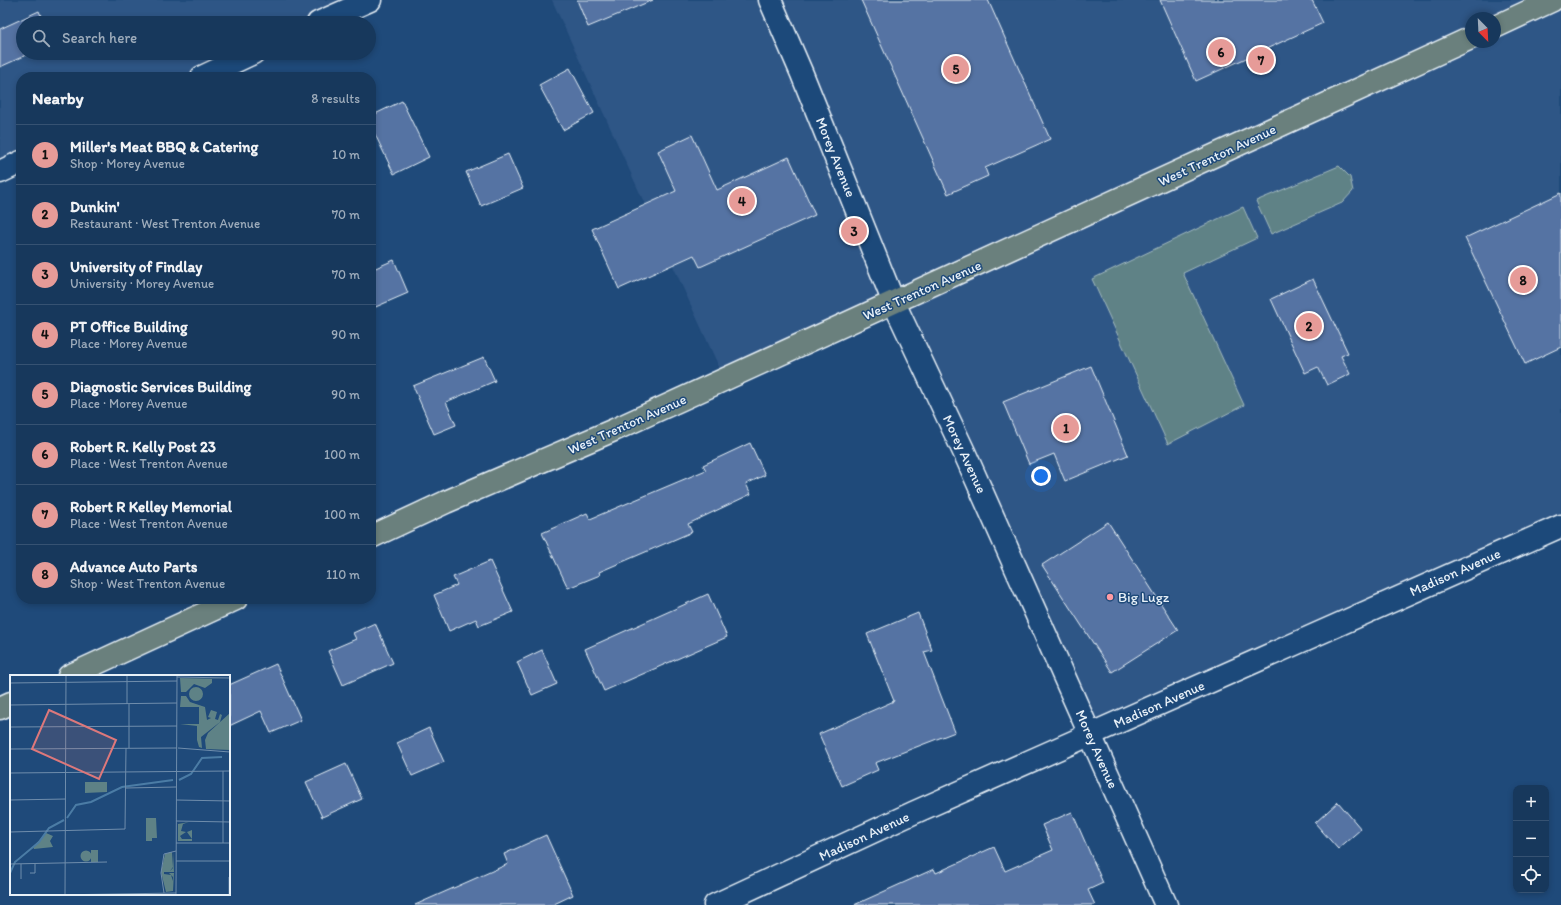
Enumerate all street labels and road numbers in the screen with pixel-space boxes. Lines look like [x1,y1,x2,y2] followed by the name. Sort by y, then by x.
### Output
[812,115,859,200] street label: Morey Avenue
[1156,121,1279,190] street label: West Trenton Avenue
[860,257,984,324] street label: West Trenton Avenue
[565,391,689,458] street label: West Trenton Avenue
[939,412,990,496] street label: Morey Avenue
[1407,545,1504,600] street label: Madison Avenue
[1111,677,1208,732] street label: Madison Avenue
[1072,707,1122,792] street label: Morey Avenue
[816,808,912,865] street label: Madison Avenue

